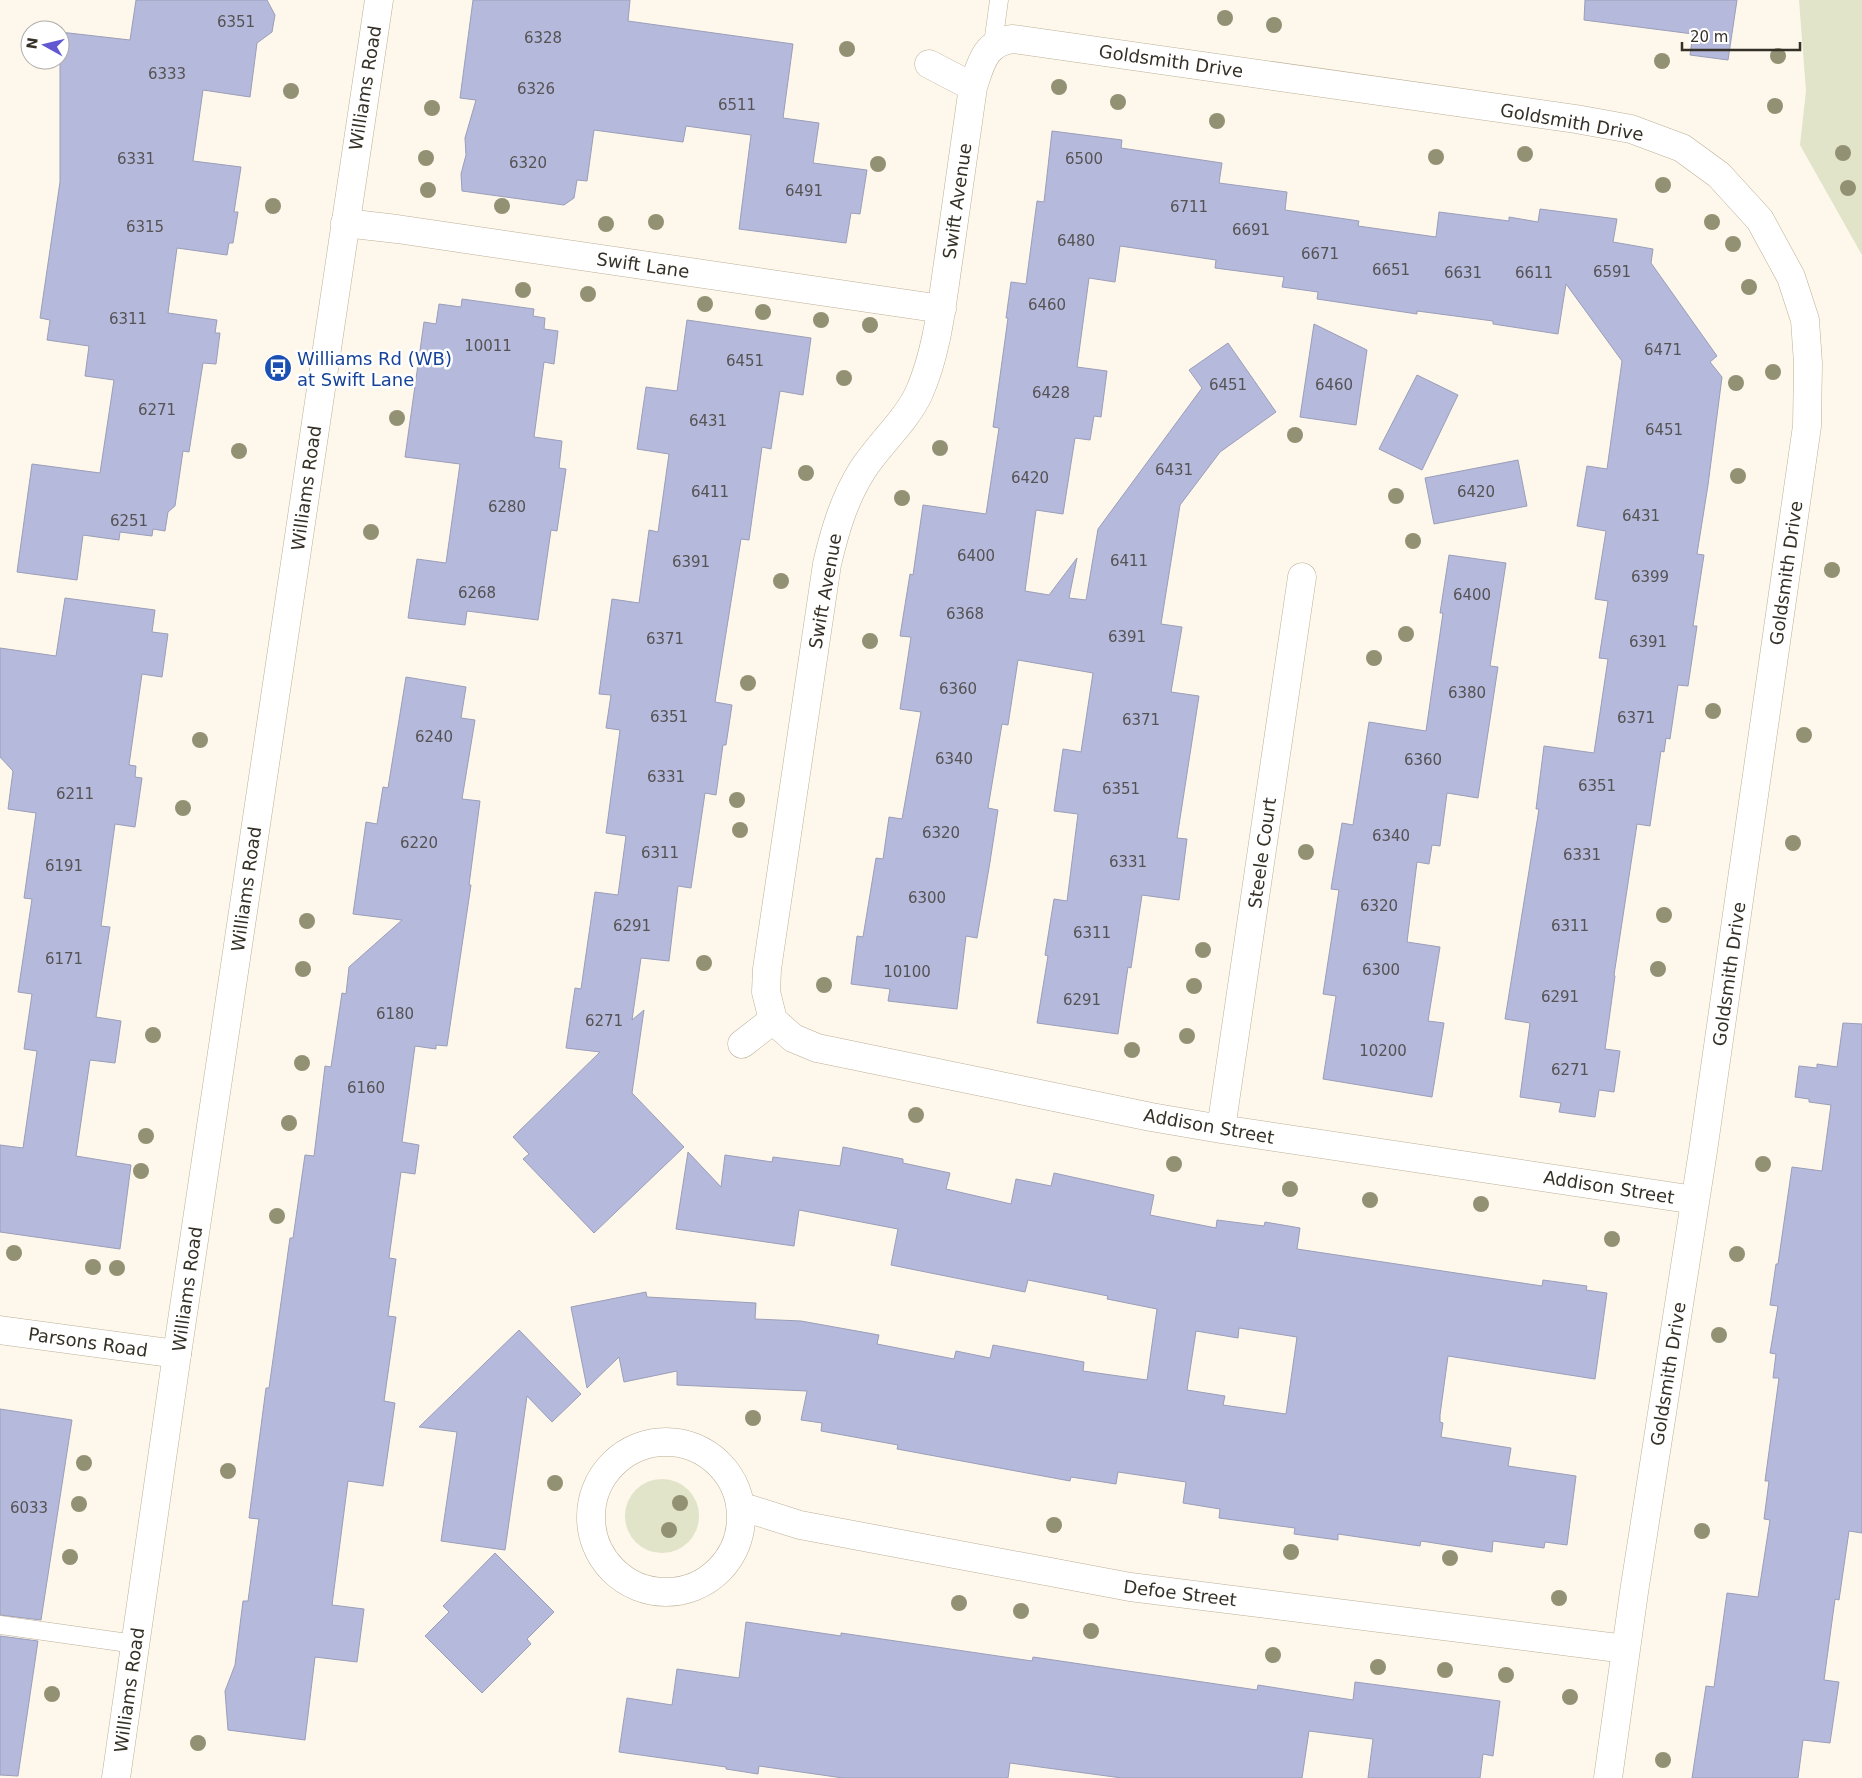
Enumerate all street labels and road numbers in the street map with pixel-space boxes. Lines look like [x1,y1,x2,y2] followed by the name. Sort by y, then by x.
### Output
[345,24,385,152] street label: Williams Road
[1098,40,1244,82] street label: Goldsmith Drive
[1499,99,1645,145] street label: Goldsmith Drive
[938,142,976,260] street label: Swift Avenue
[595,248,691,282] street label: Swift Lane
[287,424,325,552] street label: Williams Road
[1765,500,1807,646] street label: Goldsmith Drive
[805,532,845,650] street label: Swift Avenue
[1244,796,1280,910] street label: Steele Court
[227,825,265,953] street label: Williams Road
[1708,901,1750,1047] street label: Goldsmith Drive
[1142,1104,1276,1148] street label: Addison Street
[1542,1166,1676,1208] street label: Addison Street
[168,1225,206,1353] street label: Williams Road
[1646,1301,1690,1447] street label: Goldsmith Drive
[27,1323,149,1361] street label: Parsons Road
[1122,1576,1238,1610] street label: Defoe Street
[110,1626,148,1754] street label: Williams Road

